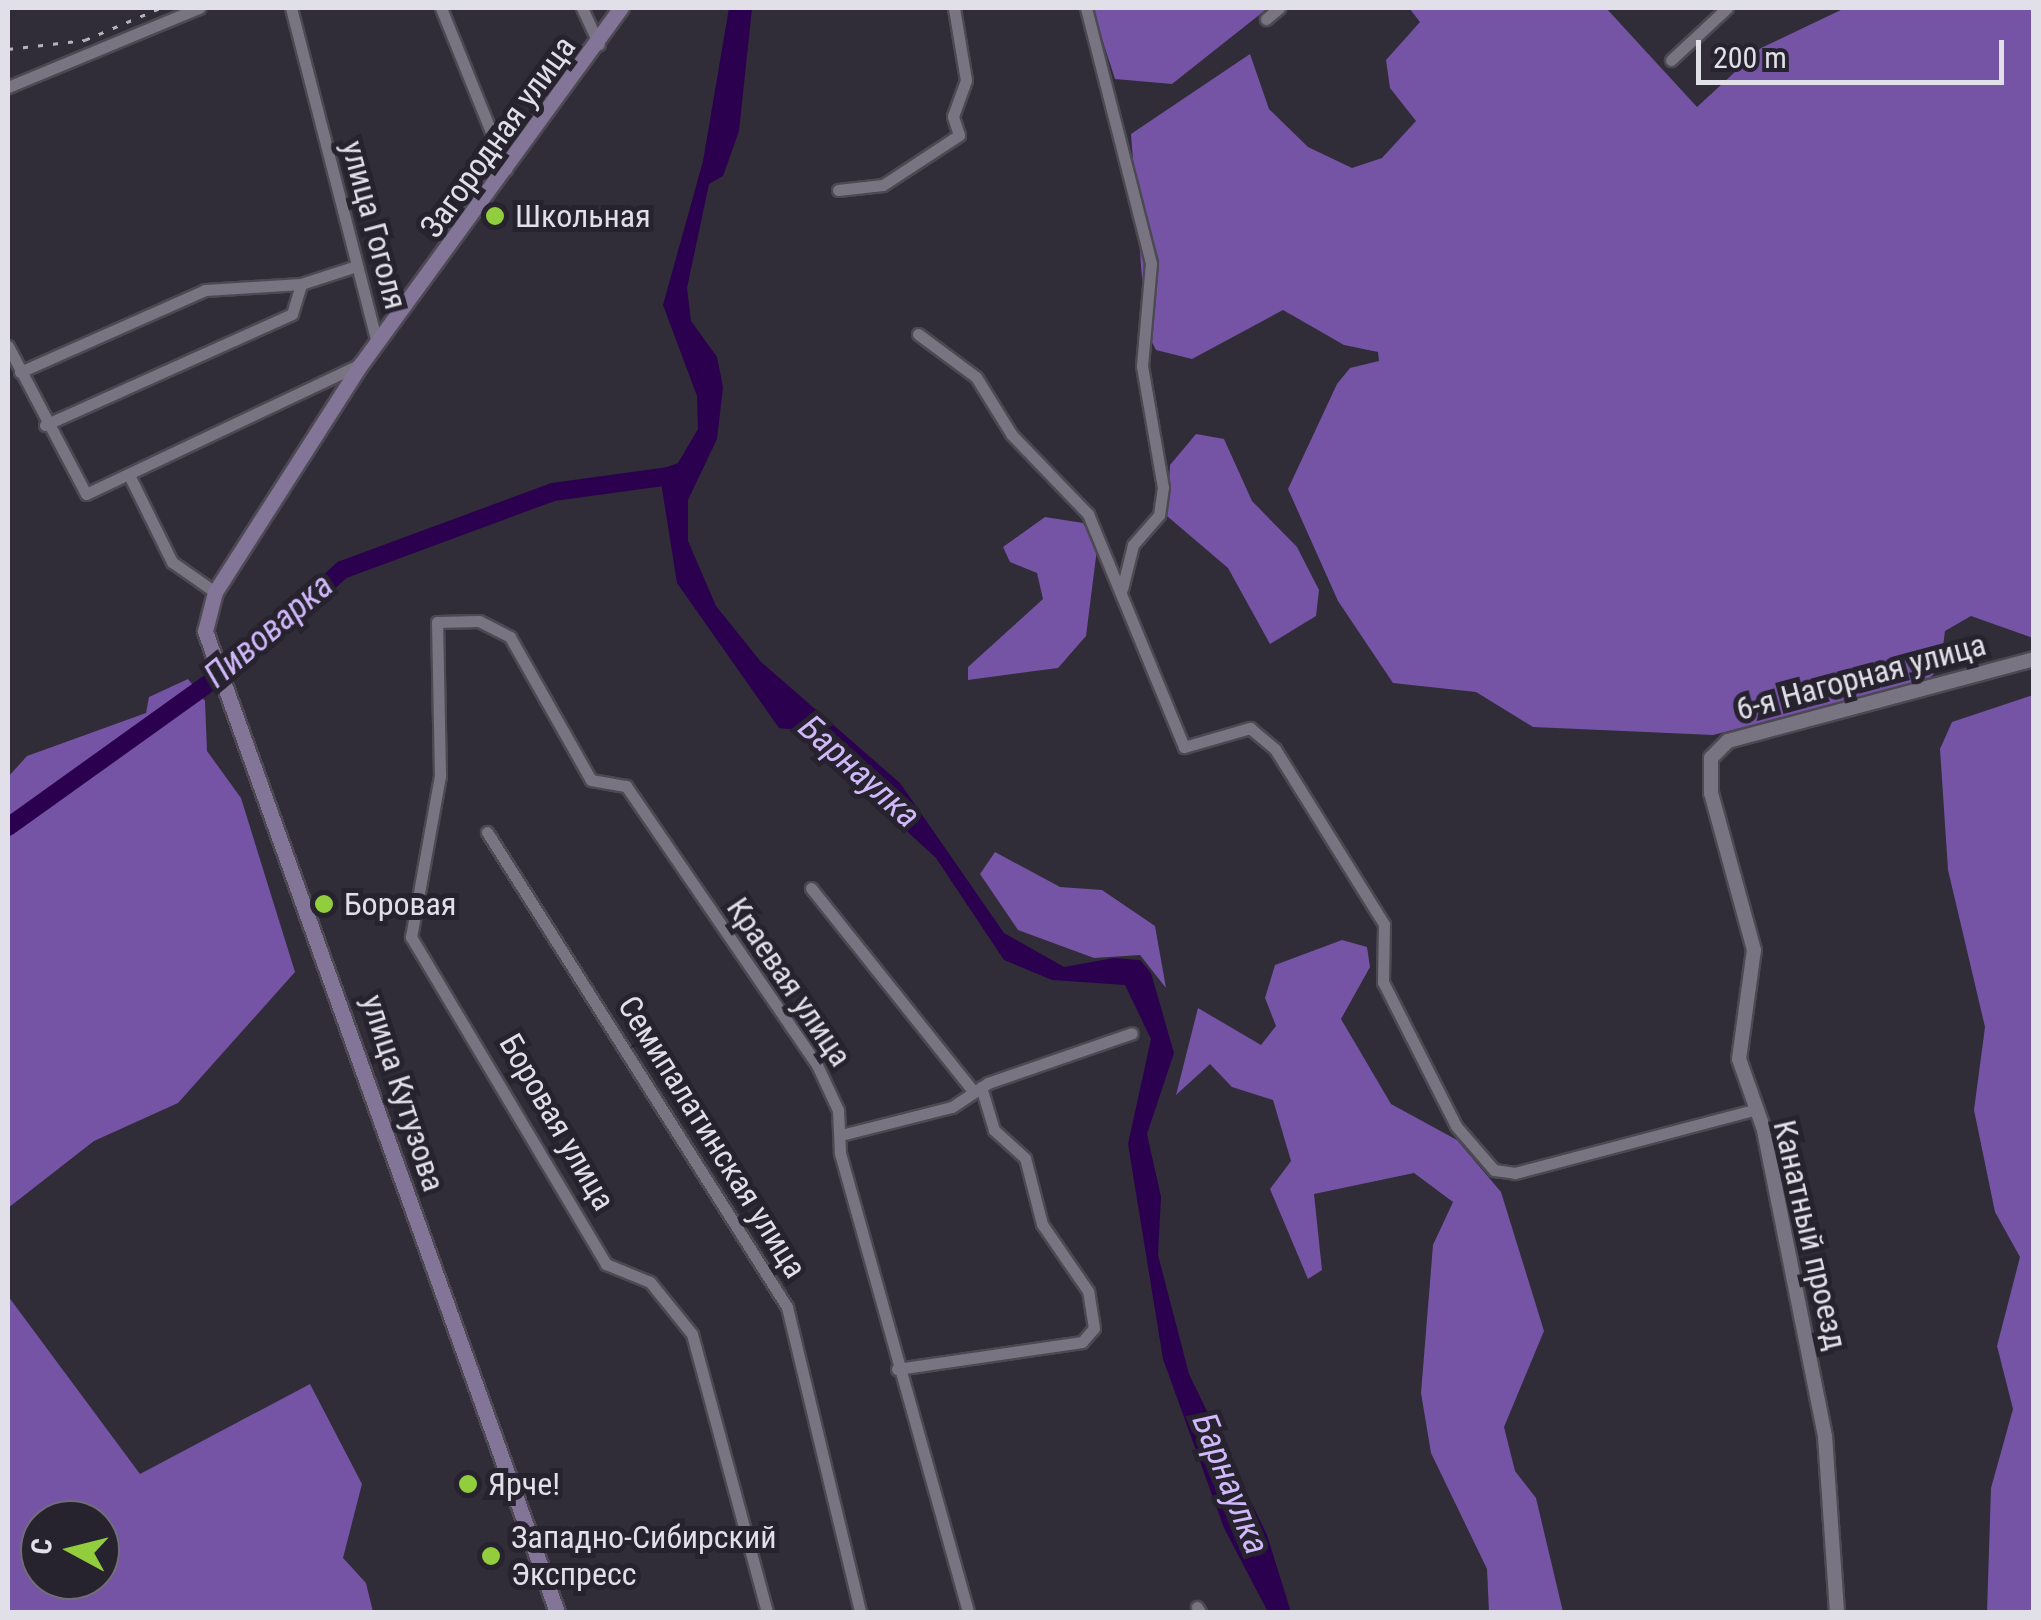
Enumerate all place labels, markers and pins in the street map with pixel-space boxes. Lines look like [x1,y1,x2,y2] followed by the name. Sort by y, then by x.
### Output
[515,197,651,235] place label: Школьная
[484,205,506,227] marker: Школьная
[344,885,456,923] place label: Боровая
[313,893,335,915] marker: Боровая
[488,1465,560,1503] place label: Ярче!
[457,1473,479,1495] marker: Ярче!
[511,1519,776,1594] place label: Западно-Сибирский Экспресс
[480,1545,502,1567] marker: Западно-Сибирский Экспресс

